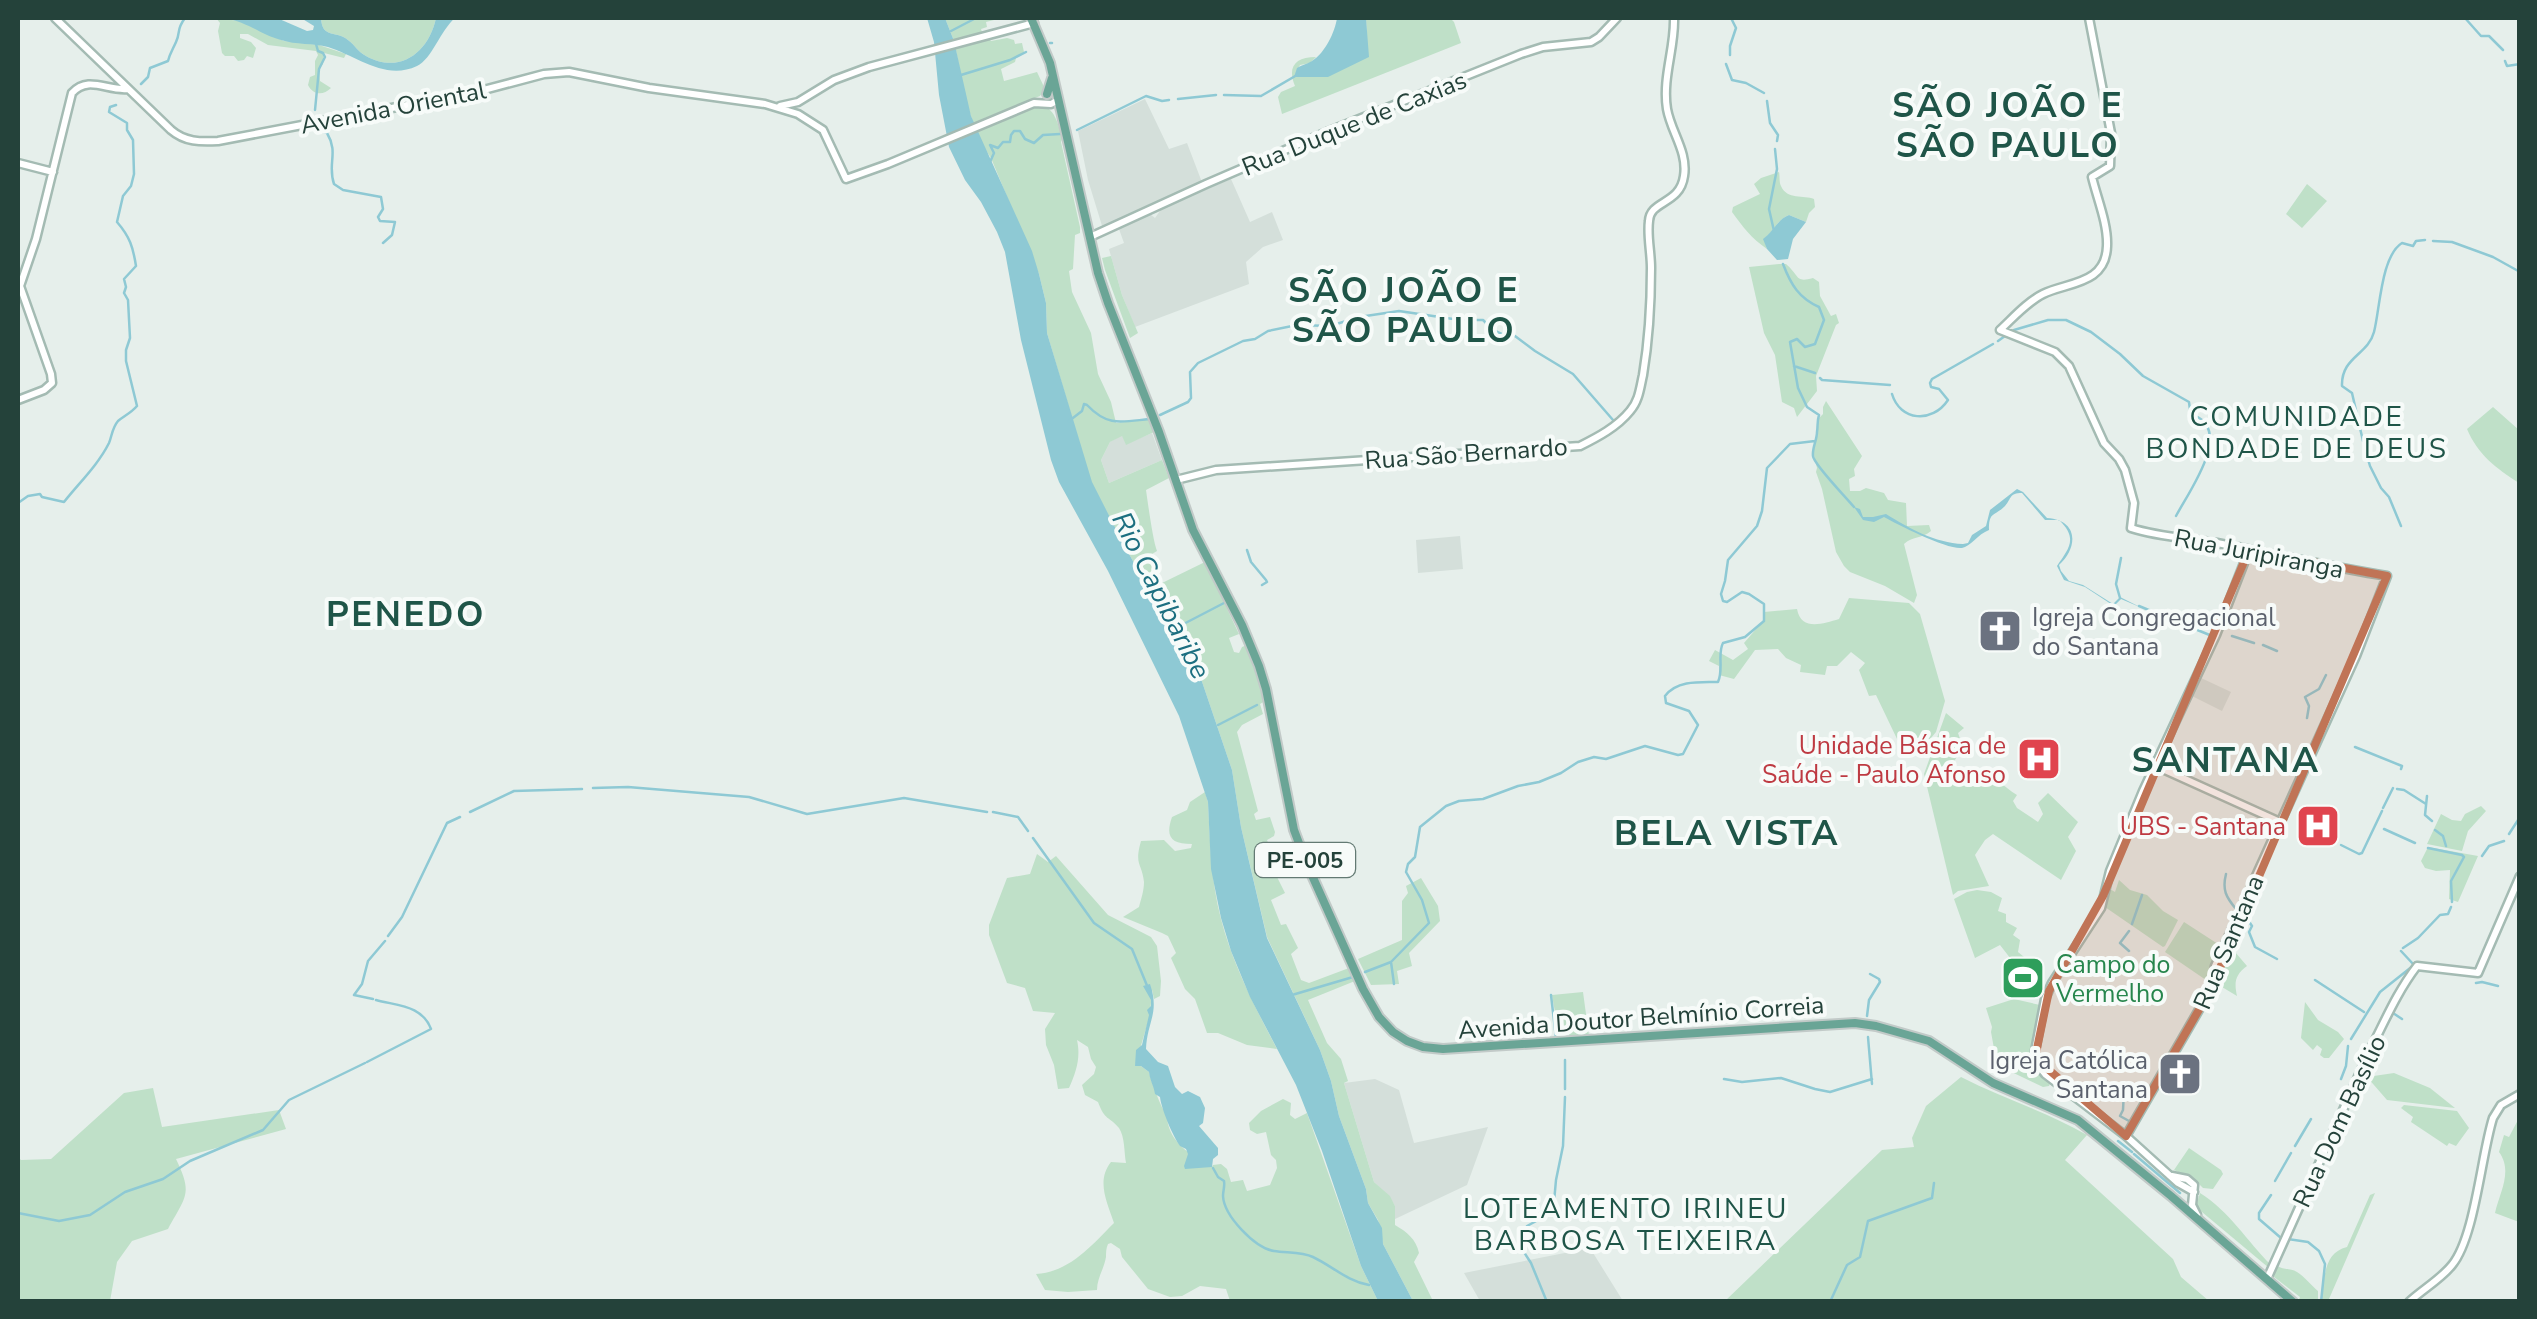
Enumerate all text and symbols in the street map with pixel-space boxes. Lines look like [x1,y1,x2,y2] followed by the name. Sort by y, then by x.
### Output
[1237,63,1472,185] street label: Rua Duque de Caxias
[297,73,490,143] street label: Avenida Oriental
[1892,82,2124,169] district label: SÃO JOÃO E SÃO PAULO
[1288,267,1520,354] district label: SÃO JOÃO E SÃO PAULO
[2146,398,2448,468] district label: COMUNIDADE BONDADE DE DEUS
[1364,430,1569,478] street label: Rua São Bernardo
[1103,505,1220,686] water label: Rio Capibaribe
[2171,521,2346,587] street label: Rua Juripiranga
[326,591,486,638] district label: PENEDO
[2032,601,2276,664] place label: Igreja Congregacional do Santana
[1977,608,2023,654] church icon: Igreja Congregacional do Santana
[1762,729,2006,792] place label: Unidade Básica de Saúde - Paulo Afonso
[2016,736,2062,782] hospital icon: Unidade Básica de Saúde - Paulo Afonso
[2132,737,2320,784] district label: SANTANA
[2295,803,2341,849] hospital icon: UBS - Santana
[1614,810,1840,857] district label: BELA VISTA
[2120,810,2286,844] place label: UBS - Santana
[1255,843,1355,877] road number: PE-005
[2185,870,2272,1015] street label: Rua Santana
[2055,948,2170,1011] place label: Campo do Vermelho
[2000,955,2046,1001] sports icon: Campo do Vermelho
[1457,988,1825,1048] street label: Avenida Doutor Belmínio Correia
[2285,1030,2395,1213] street label: Rua Dom Basílio
[1989,1044,2148,1107] place label: Igreja Católica Santana
[2157,1051,2203,1097] church icon: Igreja Católica Santana
[1463,1190,1789,1260] district label: LOTEAMENTO IRINEU BARBOSA TEIXEIRA

